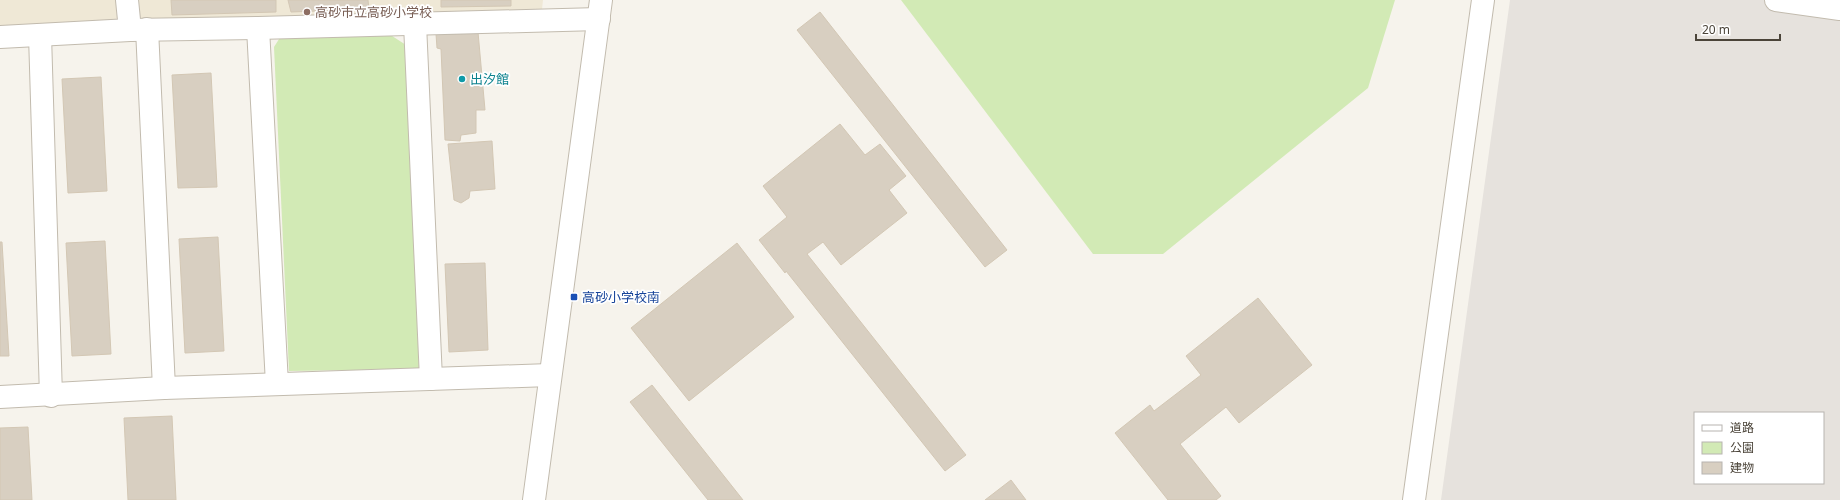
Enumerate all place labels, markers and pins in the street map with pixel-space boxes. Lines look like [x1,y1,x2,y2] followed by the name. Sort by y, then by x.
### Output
[315,3,432,21] place label: 高砂市立高砂小学校
[302,7,312,17] marker: 高砂市立高砂小学校
[470,70,509,88] place label: 出汐館
[457,74,467,84] marker: 出汐館
[582,288,660,306] place label: 高砂小学校南
[569,292,579,302] marker: 高砂小学校南

